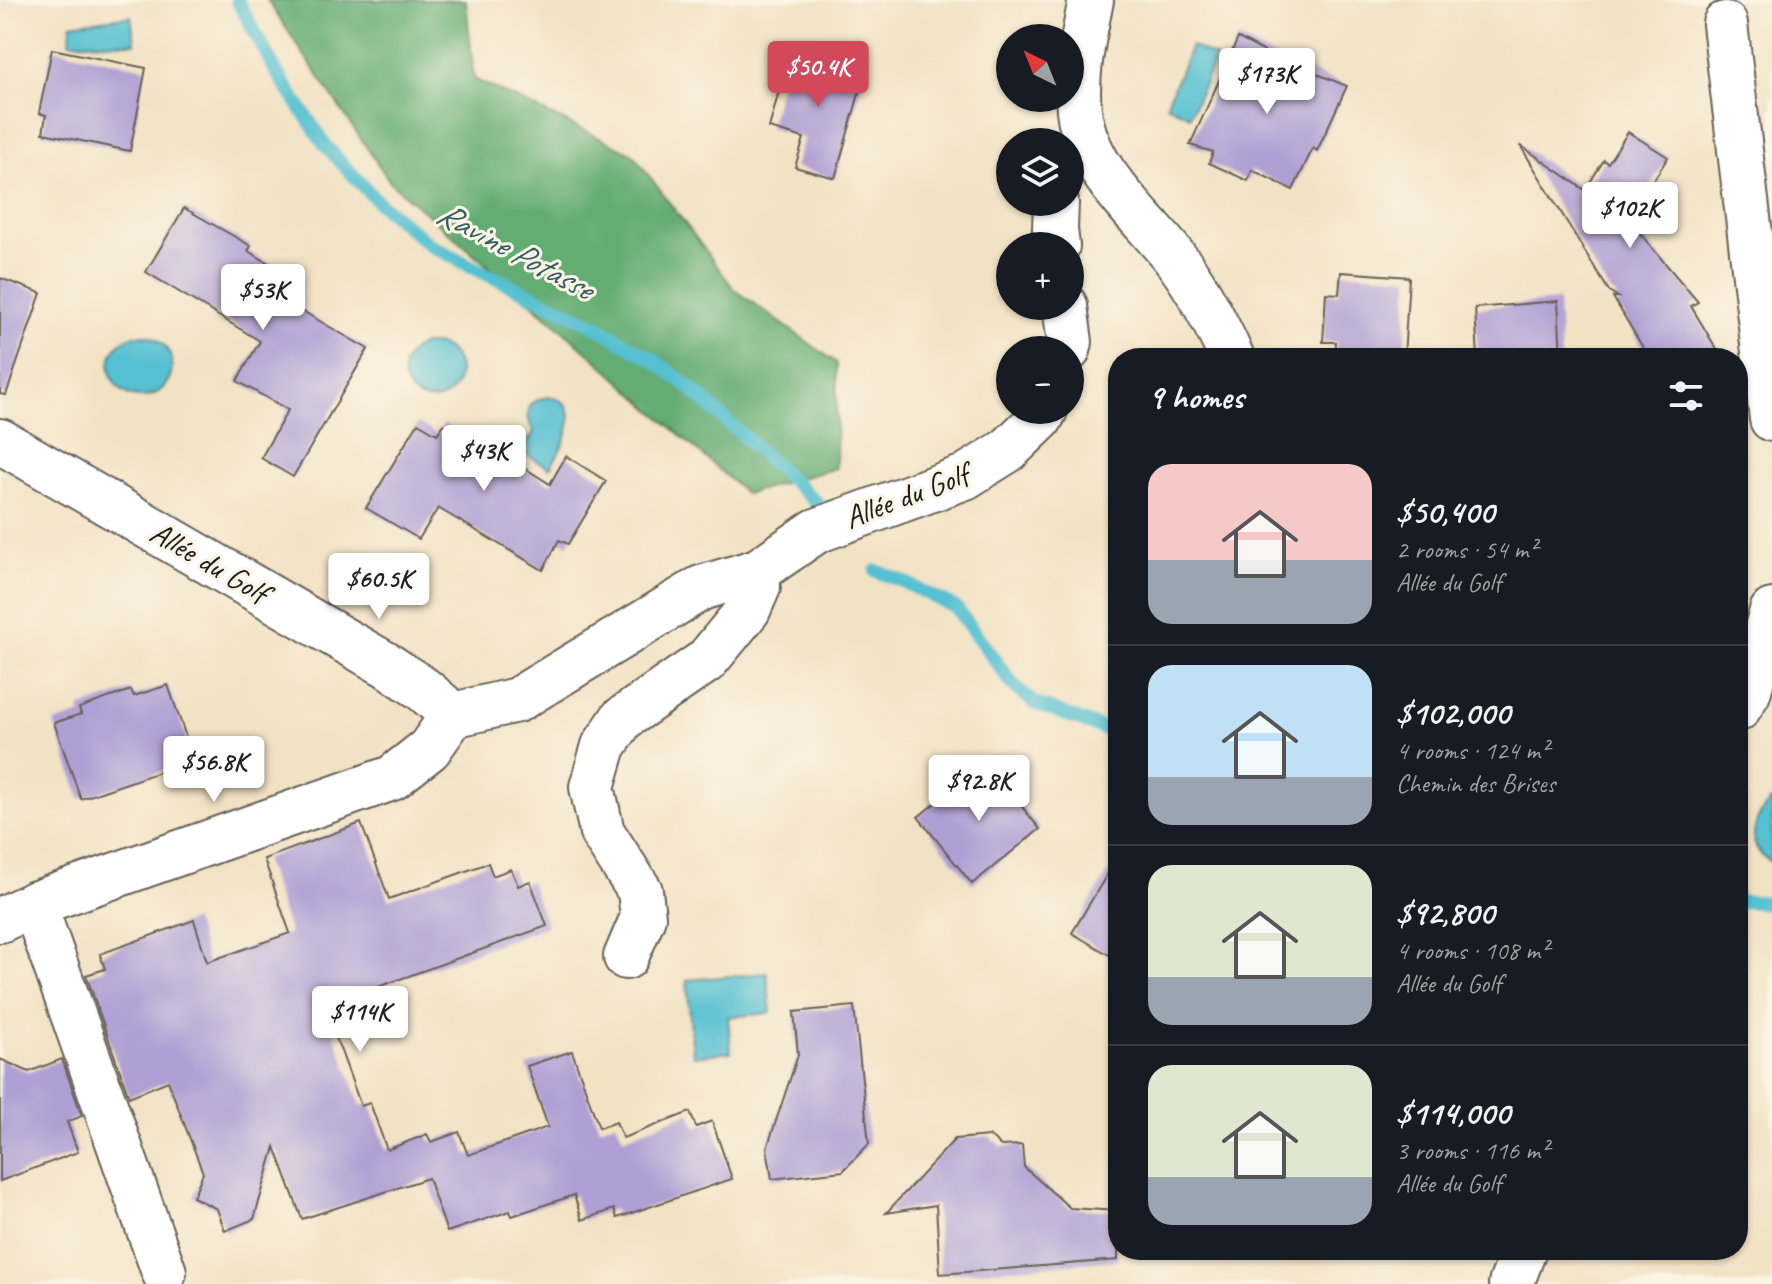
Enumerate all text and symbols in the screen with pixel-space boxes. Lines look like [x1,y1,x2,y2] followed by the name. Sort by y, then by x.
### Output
[996,24,1084,112] north arrow
[996,24,1084,424] map controls
[753,41,883,109] pin: $50.4K
[1211,48,1323,116] pin: $173K
[786,50,850,83] text: $50.4K
[1237,57,1297,90] text: $173K
[996,128,1084,216] button: layers
[1574,182,1686,250] pin: $102K
[430,191,605,311] water label: Ravine Potasse
[1600,191,1660,224] text: $102K
[996,232,1084,320] button: +
[216,264,310,332] pin: $53K
[239,273,287,306] text: $53K
[996,336,1084,424] button: −
[1664,374,1708,418] icon: filters
[1148,375,1244,418] text: 9 homes
[437,425,531,493] pin: $43K
[460,434,508,467] text: $43K
[838,451,981,538] street label: Allée du Golf
[1396,490,1494,533] text: $50,400
[1212,496,1308,592] icon: home
[143,512,282,616] street label: Allée du Golf
[1396,533,1537,566] text: 2 rooms · 54 m²
[314,553,444,621] pin: $60.5K
[346,562,412,595] text: $60.5K
[1396,566,1501,599] text: Allée du Golf
[1396,691,1510,734] text: $102,000
[1212,697,1308,793] icon: home
[1396,734,1548,767] text: 4 rooms · 124 m²
[149,736,279,804] pin: $56.8K
[181,745,247,778] text: $56.8K
[914,755,1044,823] pin: $92.8K
[947,764,1011,797] text: $92.8K
[1396,767,1555,800] text: Chemin des Brises
[1396,891,1494,934] text: $92,800
[1212,897,1308,993] icon: home
[1396,934,1548,967] text: 4 rooms · 108 m²
[1396,967,1501,1000] text: Allée du Golf
[304,986,416,1054] pin: $114K
[330,995,390,1028] text: $114K
[1396,1091,1510,1134] text: $114,000
[1212,1097,1308,1193] icon: home
[1396,1134,1548,1167] text: 3 rooms · 116 m²
[1396,1167,1501,1200] text: Allée du Golf

